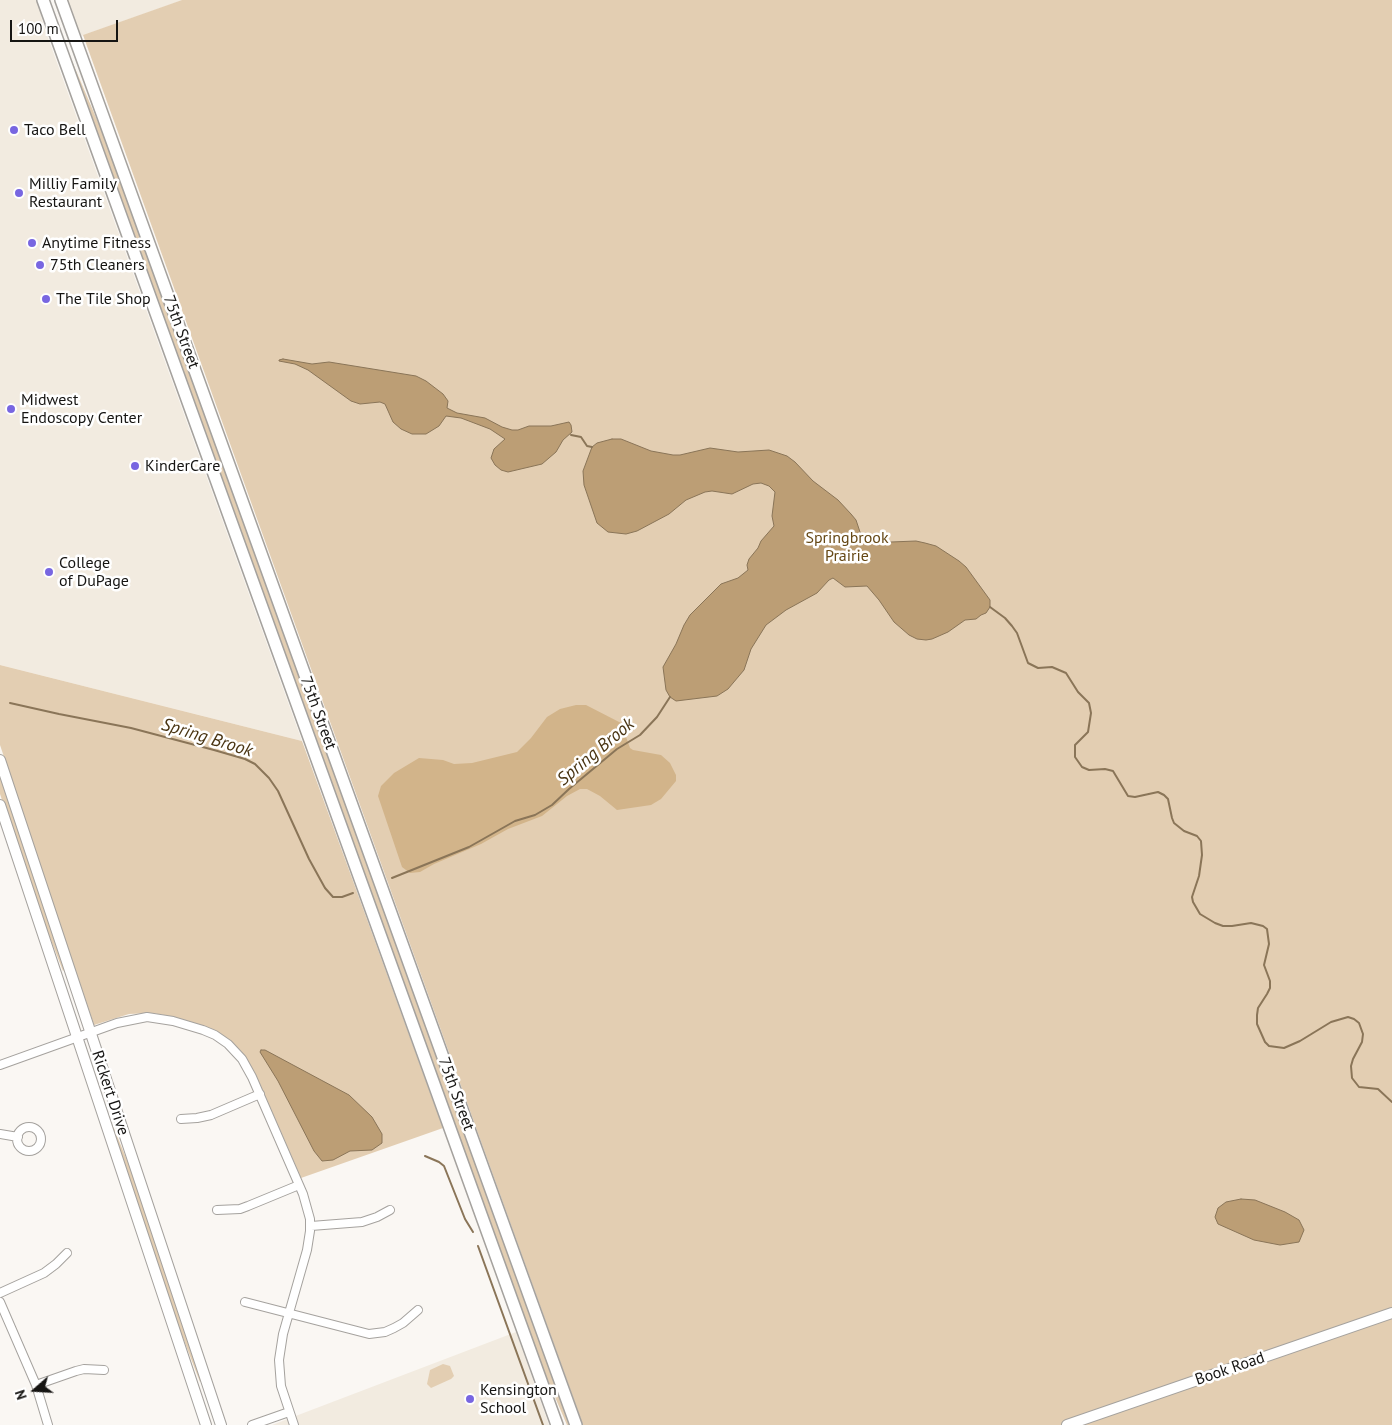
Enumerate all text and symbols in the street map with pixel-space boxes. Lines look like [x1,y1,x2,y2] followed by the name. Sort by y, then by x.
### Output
[12,10,120,42] scale bar
[18,19,59,38] text: 100 m
[24,120,86,140] place label: Taco Bell
[8,124,20,136] marker: Taco Bell
[29,174,117,212] place label: Milliy Family Restaurant
[13,187,25,199] marker: Milliy Family Restaurant
[42,233,151,253] place label: Anytime Fitness
[26,237,38,249] marker: Anytime Fitness
[50,255,145,275] place label: 75th Cleaners
[34,259,46,271] marker: 75th Cleaners
[56,289,151,309] place label: The Tile Shop
[40,293,52,305] marker: The Tile Shop
[159,293,203,371] street label: 75th Street
[21,390,142,428] place label: Midwest Endoscopy Center
[5,403,17,415] marker: Midwest Endoscopy Center
[145,456,220,476] place label: KinderCare
[129,460,141,472] marker: KinderCare
[805,528,889,566] park label: Springbrook Prairie
[59,553,129,591] place label: College of DuPage
[43,566,55,578] marker: College of DuPage
[296,674,340,752] street label: 75th Street
[159,714,255,762] water label: Spring Brook
[553,714,639,790] water label: Spring Brook
[87,1048,133,1138] street label: Rickert Drive
[434,1055,478,1133] street label: 75th Street
[1193,1348,1267,1390] street label: Book Road
[10,1365,60,1415] north arrow
[480,1380,557,1418] place label: Kensington School
[11,1388,31,1402] text: N
[464,1393,476,1405] marker: Kensington School

